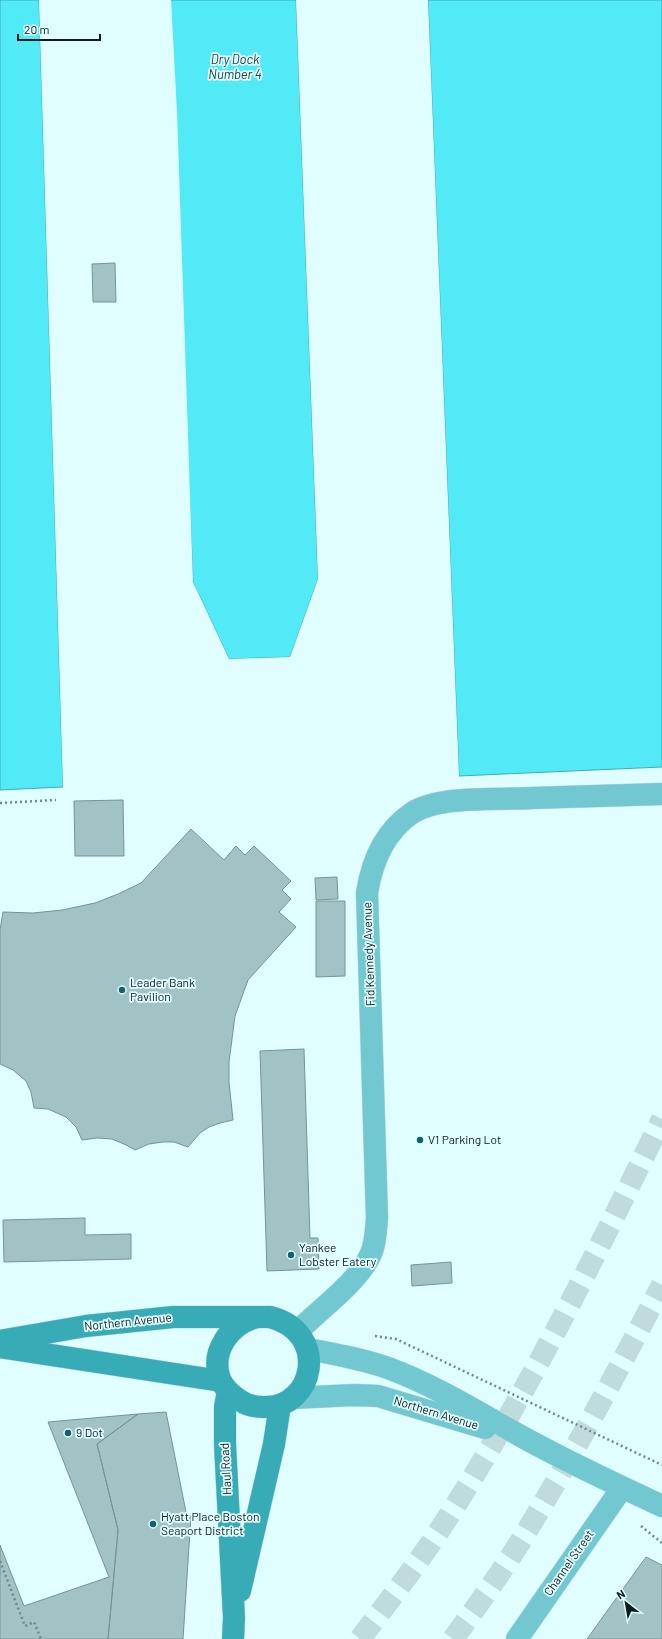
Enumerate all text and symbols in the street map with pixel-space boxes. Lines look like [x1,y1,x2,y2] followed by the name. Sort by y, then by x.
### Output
[18,16,100,42] scale bar
[24,22,50,36] text: 20 m
[208,51,262,82] water label: Dry Dock Number 4
[359,902,377,1006] street label: Fid Kennedy Avenue
[130,975,195,1003] place label: Leader Bank Pavilion
[117,985,127,995] marker: Leader Bank Pavilion
[428,1132,501,1146] place label: V1 Parking Lot
[415,1135,425,1145] marker: V1 Parking Lot
[299,1240,377,1268] place label: Yankee Lobster Eatery
[286,1250,296,1260] marker: Yankee Lobster Eatery
[84,1309,172,1333] street label: Northern Avenue
[392,1393,480,1432] street label: Northern Avenue
[76,1425,103,1439] place label: 9 Dot
[63,1428,73,1438] marker: 9 Dot
[217,1443,233,1495] street label: Haul Road
[161,1509,260,1537] place label: Hyatt Place Boston Seaport District
[148,1519,158,1529] marker: Hyatt Place Boston Seaport District
[540,1527,596,1598] street label: Channel Street
[606,1583,646,1623] north arrow
[614,1587,627,1601] text: N

